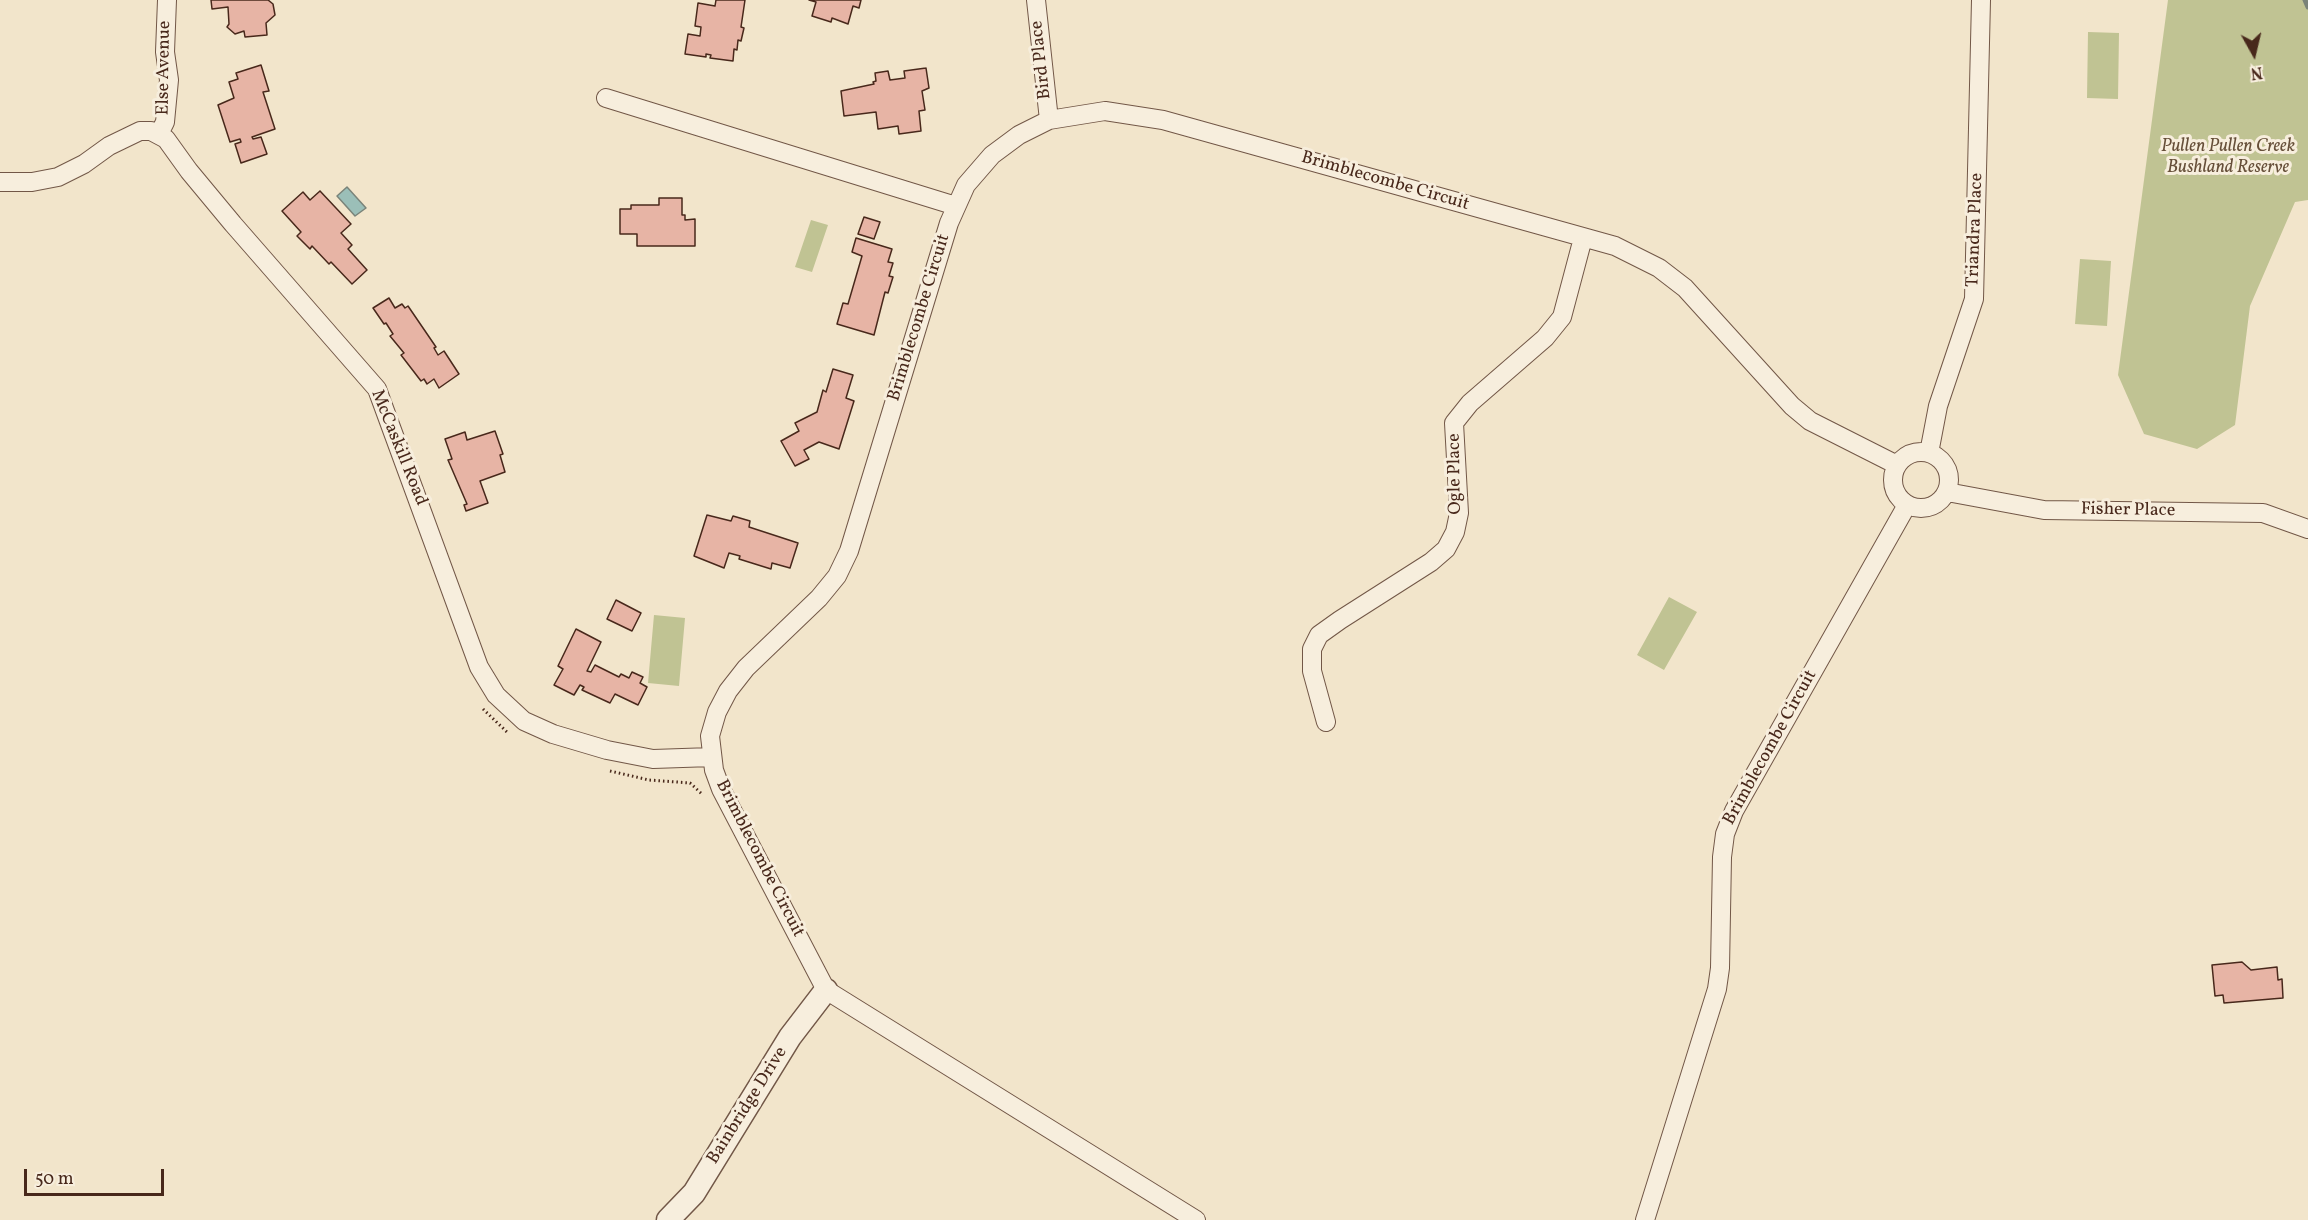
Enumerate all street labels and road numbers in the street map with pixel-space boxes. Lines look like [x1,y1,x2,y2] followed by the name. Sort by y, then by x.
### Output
[1027,19,1057,101] street label: Bird Place
[153,20,177,116] street label: Else Avenue
[1298,148,1472,216] street label: Brimblecombe Circuit
[1963,173,1989,287] street label: Triandra Place
[884,232,956,404] street label: Brimblecombe Circuit
[365,387,431,509] street label: McCaskill Road
[1444,433,1468,515] street label: Ogle Place
[2081,499,2175,523] street label: Fisher Place
[1719,667,1823,829] street label: Brimblecombe Circuit
[710,777,808,941] street label: Brimblecombe Circuit
[703,1043,793,1169] street label: Bainbridge Drive

